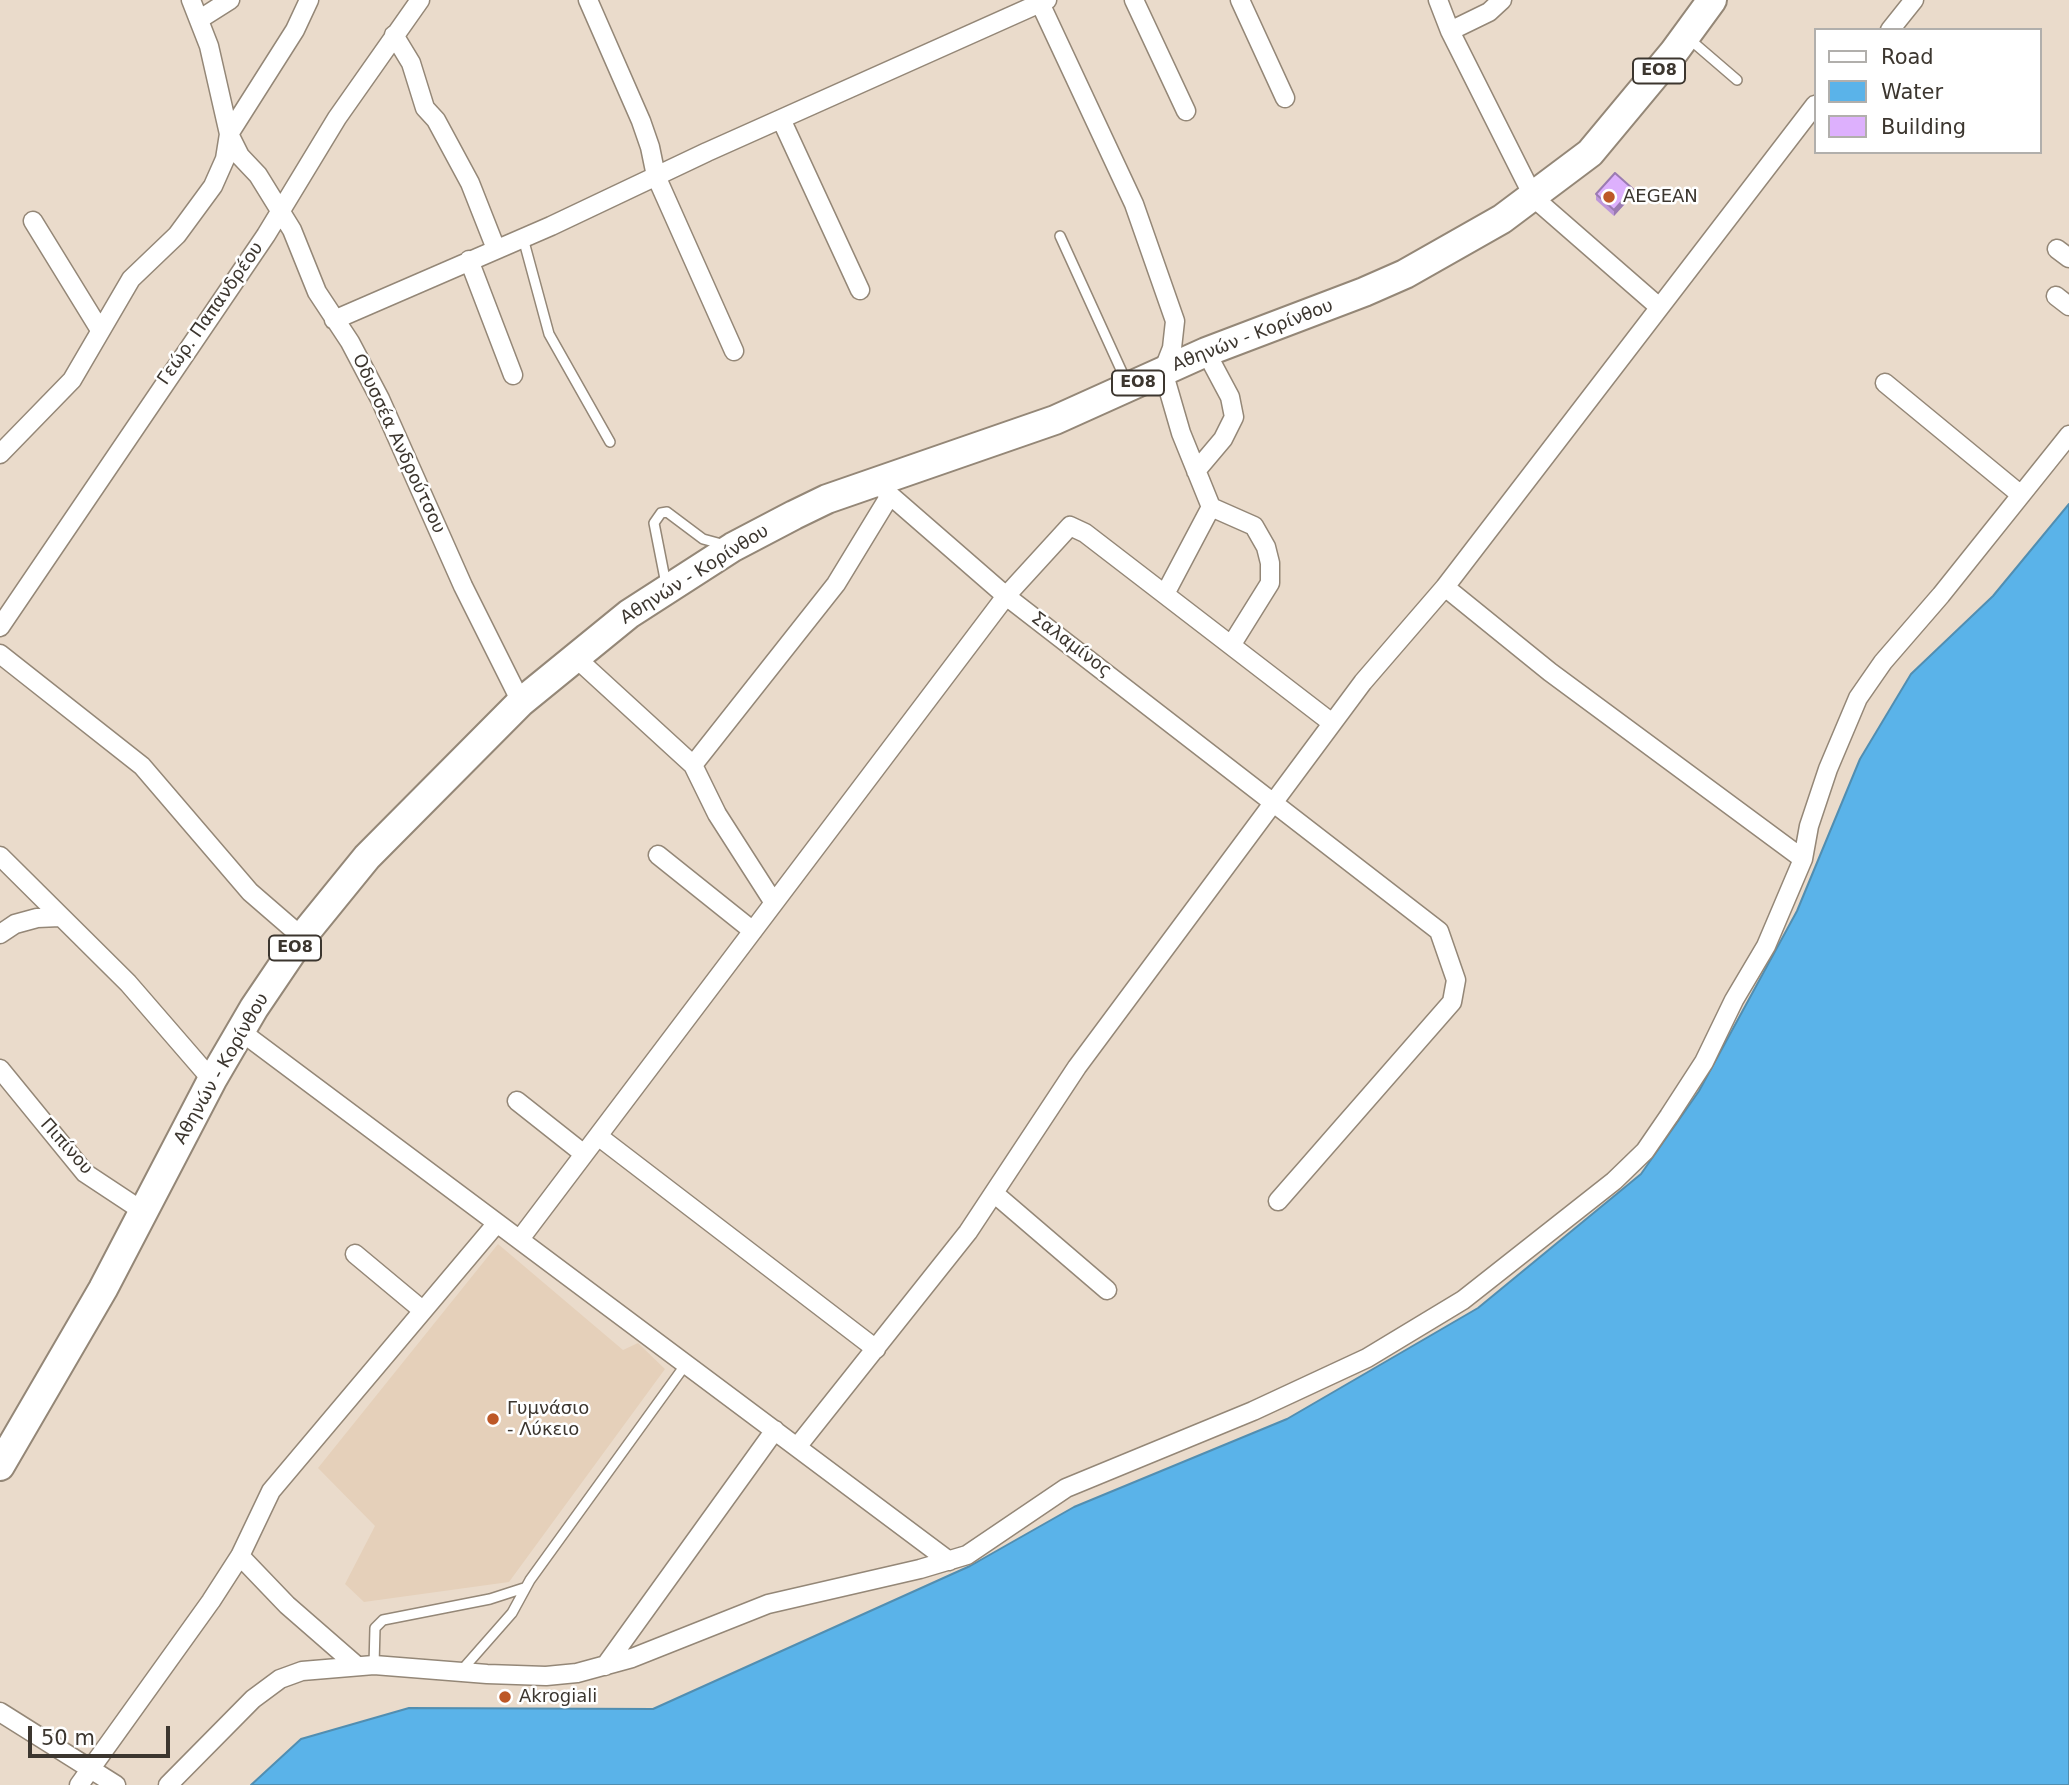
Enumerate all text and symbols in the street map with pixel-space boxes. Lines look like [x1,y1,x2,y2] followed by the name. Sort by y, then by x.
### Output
[1814,28,2041,154] legend
[1881,45,1934,69] text: Road
[1633,58,1685,83] road number: ΕΟ8
[1881,80,1943,104] text: Water
[1881,115,1966,139] text: Building
[1623,186,1698,208] place label: AEGEAN
[1601,189,1617,205] marker: AEGEAN
[154,238,268,390] street label: Γεώρ. Παπανδρέου
[1169,295,1337,377] street label: Αθηνών - Κορίνθου
[347,351,449,537] street label: Οδυσσέα Ανδρούτσου
[1112,370,1164,396] road number: ΕΟ8
[617,521,773,629] street label: Αθηνών - Κορίνθου
[1027,608,1115,682] street label: Σαλαμίνος
[269,936,321,960] road number: ΕΟ8
[170,990,274,1148] street label: Αθηνών - Κορίνθου
[35,1114,97,1180] street label: Πιπίνου
[507,1398,589,1440] place label: Γυμνάσιο - Λύκειο
[485,1411,501,1427] marker: Γυμνάσιο - Λύκειο
[519,1686,597,1708] place label: Akrogiali
[497,1689,513,1705] marker: Akrogiali
[32,1712,173,1756] scale bar
[41,1726,95,1750] text: 50 m

